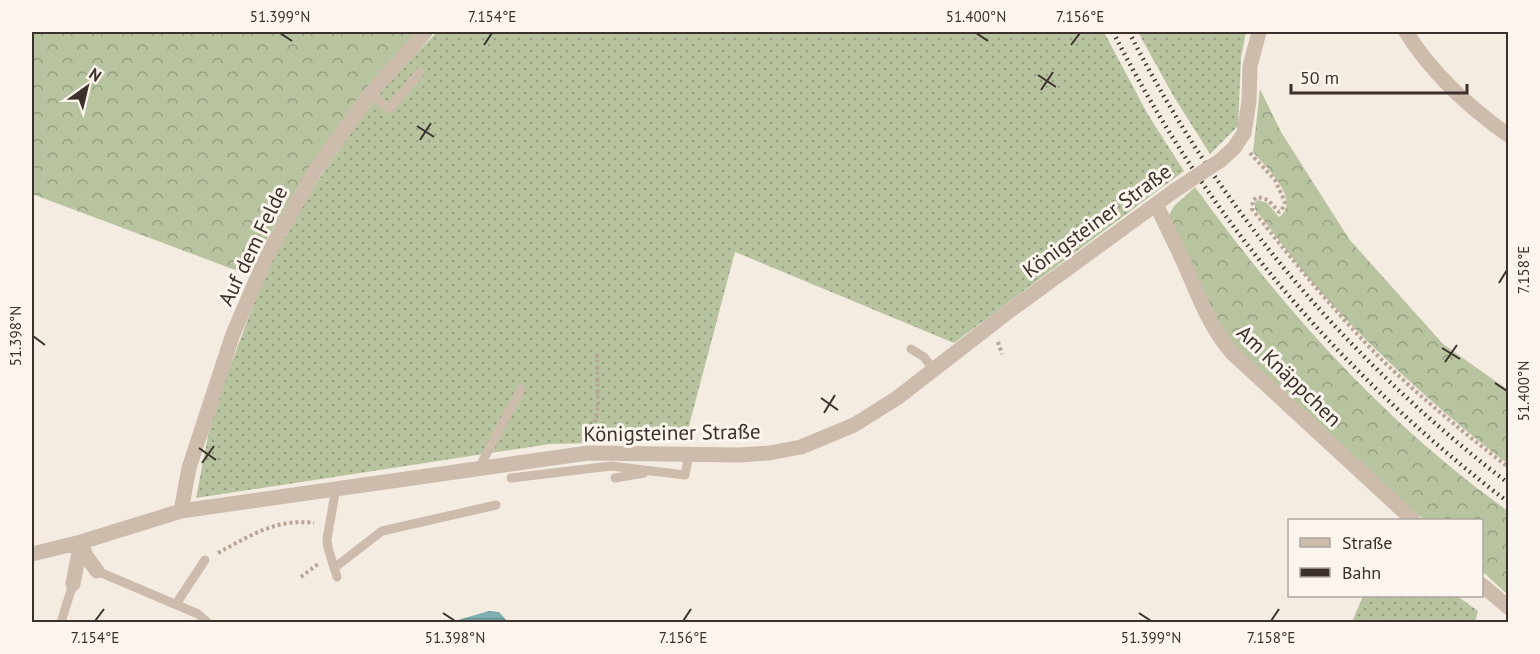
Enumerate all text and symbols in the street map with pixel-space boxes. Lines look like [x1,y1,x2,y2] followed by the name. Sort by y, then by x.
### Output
[250,7,310,26] text: 51.399°N
[468,7,516,26] text: 7.154°E
[946,7,1006,26] text: 51.400°N
[1056,7,1104,26] text: 7.156°E
[57,57,117,117] north arrow
[1291,57,1466,95] scale bar
[85,63,105,86] text: N
[1300,66,1339,89] text: 50 m
[1017,158,1176,284] street label: Königsteiner Straße
[212,181,293,310] street label: Auf dem Felde
[1514,246,1533,294] text: 7.158°E
[6,306,25,366] text: 51.398°N
[1231,319,1347,432] street label: Am Knäppchen
[1514,361,1533,421] text: 51.400°N
[583,417,761,448] street label: Königsteiner Straße
[1288,519,1483,597] legend
[1342,531,1393,554] text: Straße
[1342,561,1381,584] text: Bahn
[71,628,119,647] text: 7.154°E
[425,628,485,647] text: 51.398°N
[659,628,707,647] text: 7.156°E
[1121,628,1181,647] text: 51.399°N
[1247,628,1295,647] text: 7.158°E

